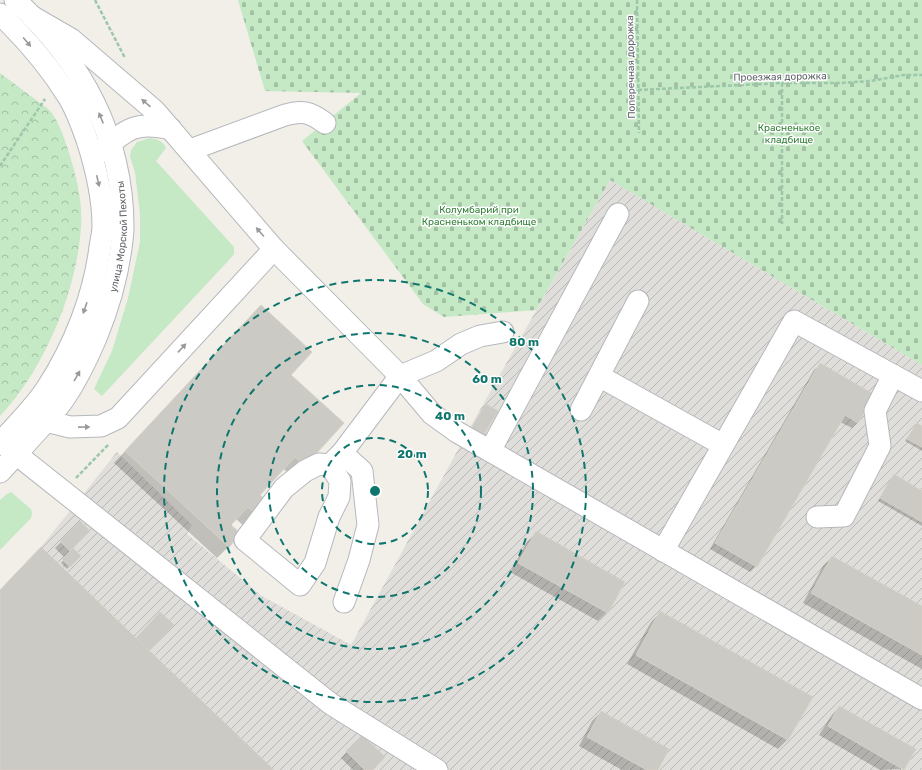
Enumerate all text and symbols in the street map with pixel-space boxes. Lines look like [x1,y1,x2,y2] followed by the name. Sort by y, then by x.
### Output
[624,15,638,119] street label: Поперечная дорожка
[23,37,32,47] one-way arrow
[733,70,827,84] street label: Проезжая дорожка
[140,99,151,108] one-way arrow
[98,111,104,123] one-way arrow
[758,122,821,146] park label: Красненькое кладбище
[96,175,102,187] one-way arrow
[107,180,130,294] street label: улица Морской Пехоты
[422,204,537,228] park label: Колумбарий при Красненьком кладбище
[255,226,264,237] one-way arrow
[82,303,88,315] one-way arrow
[509,335,539,349] text: 80 m
[177,343,187,353] one-way arrow
[73,370,80,382] one-way arrow
[472,372,502,386] text: 60 m
[435,409,465,423] text: 40 m
[78,423,90,430] one-way arrow
[397,447,427,461] text: 20 m
[368,484,382,498] centre of rings

